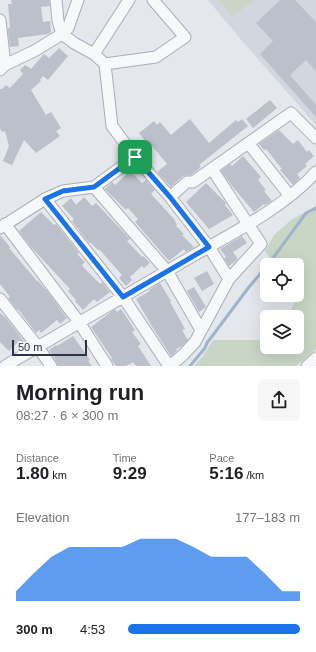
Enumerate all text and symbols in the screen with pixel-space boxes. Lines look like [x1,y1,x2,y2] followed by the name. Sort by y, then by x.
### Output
[118,140,152,174] pin
[124,146,146,168] icon: arrive
[260,258,304,354] map controls
[260,258,304,302] button: locate
[260,310,304,354] button: layers
[12,338,87,357] scale bar
[18,341,42,353] text: 50 m
[258,379,300,421] button: share
[16,380,144,405] text: Morning run
[16,408,118,423] text: 08:27 · 6 × 300 m
[16,452,59,464] text: Distance
[113,452,137,464] text: Time
[209,452,234,464] text: Pace
[16,464,49,483] text: 1.80
[113,464,147,483] text: 9:29
[209,464,243,483] text: 5:16
[49,469,67,481] text: km
[243,469,264,481] text: /km
[16,510,69,525] text: Elevation
[235,510,300,525] text: 177–183 m
[16,622,53,637] text: 300 m
[80,622,105,637] text: 4:53

